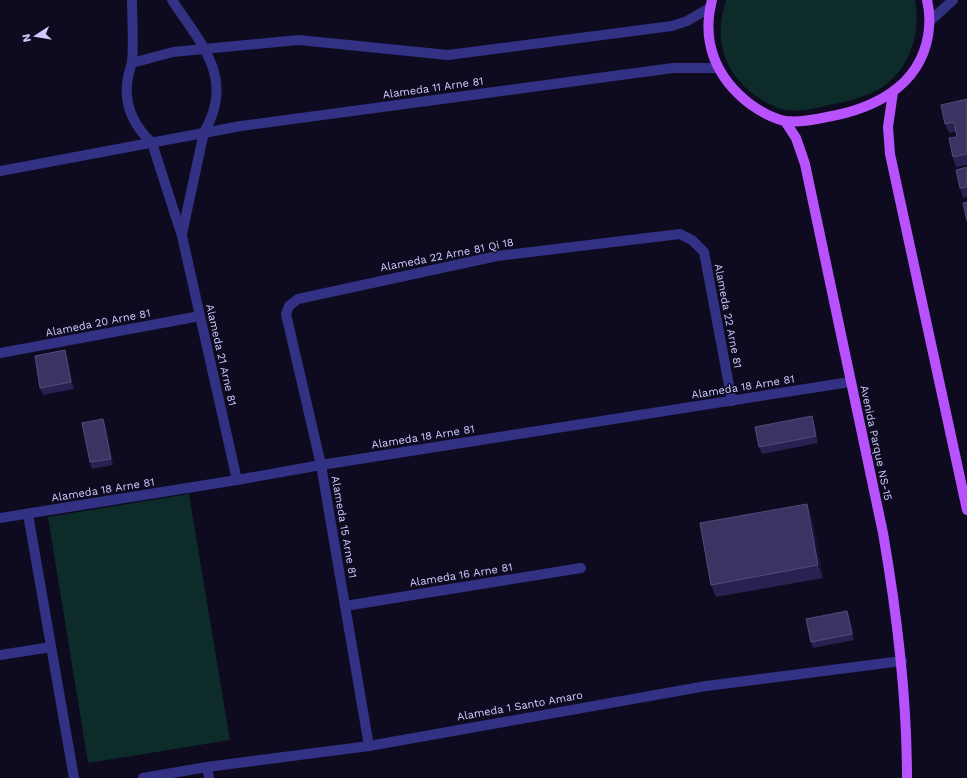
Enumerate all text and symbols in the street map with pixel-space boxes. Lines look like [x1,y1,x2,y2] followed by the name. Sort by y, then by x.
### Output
[16,16,56,56] north arrow
[20,33,34,43] text: N
[382,74,484,102] street label: Alameda 11 Arne 81
[379,236,515,274] street label: Alameda 22 Arne 81 Qi 18
[711,263,745,369] street label: Alameda 22 Arne 81
[203,303,239,407] street label: Alameda 21 Arne 81
[44,306,152,340] street label: Alameda 20 Arne 81
[691,372,795,402] street label: Alameda 18 Arne 81
[857,384,895,502] street label: Avenida Parque NS-15
[371,422,475,452] street label: Alameda 18 Arne 81
[51,475,155,505] street label: Alameda 18 Arne 81
[329,475,359,579] street label: Alameda 15 Arne 81
[409,560,513,590] street label: Alameda 16 Arne 81
[456,689,584,723] street label: Alameda 1 Santo Amaro

